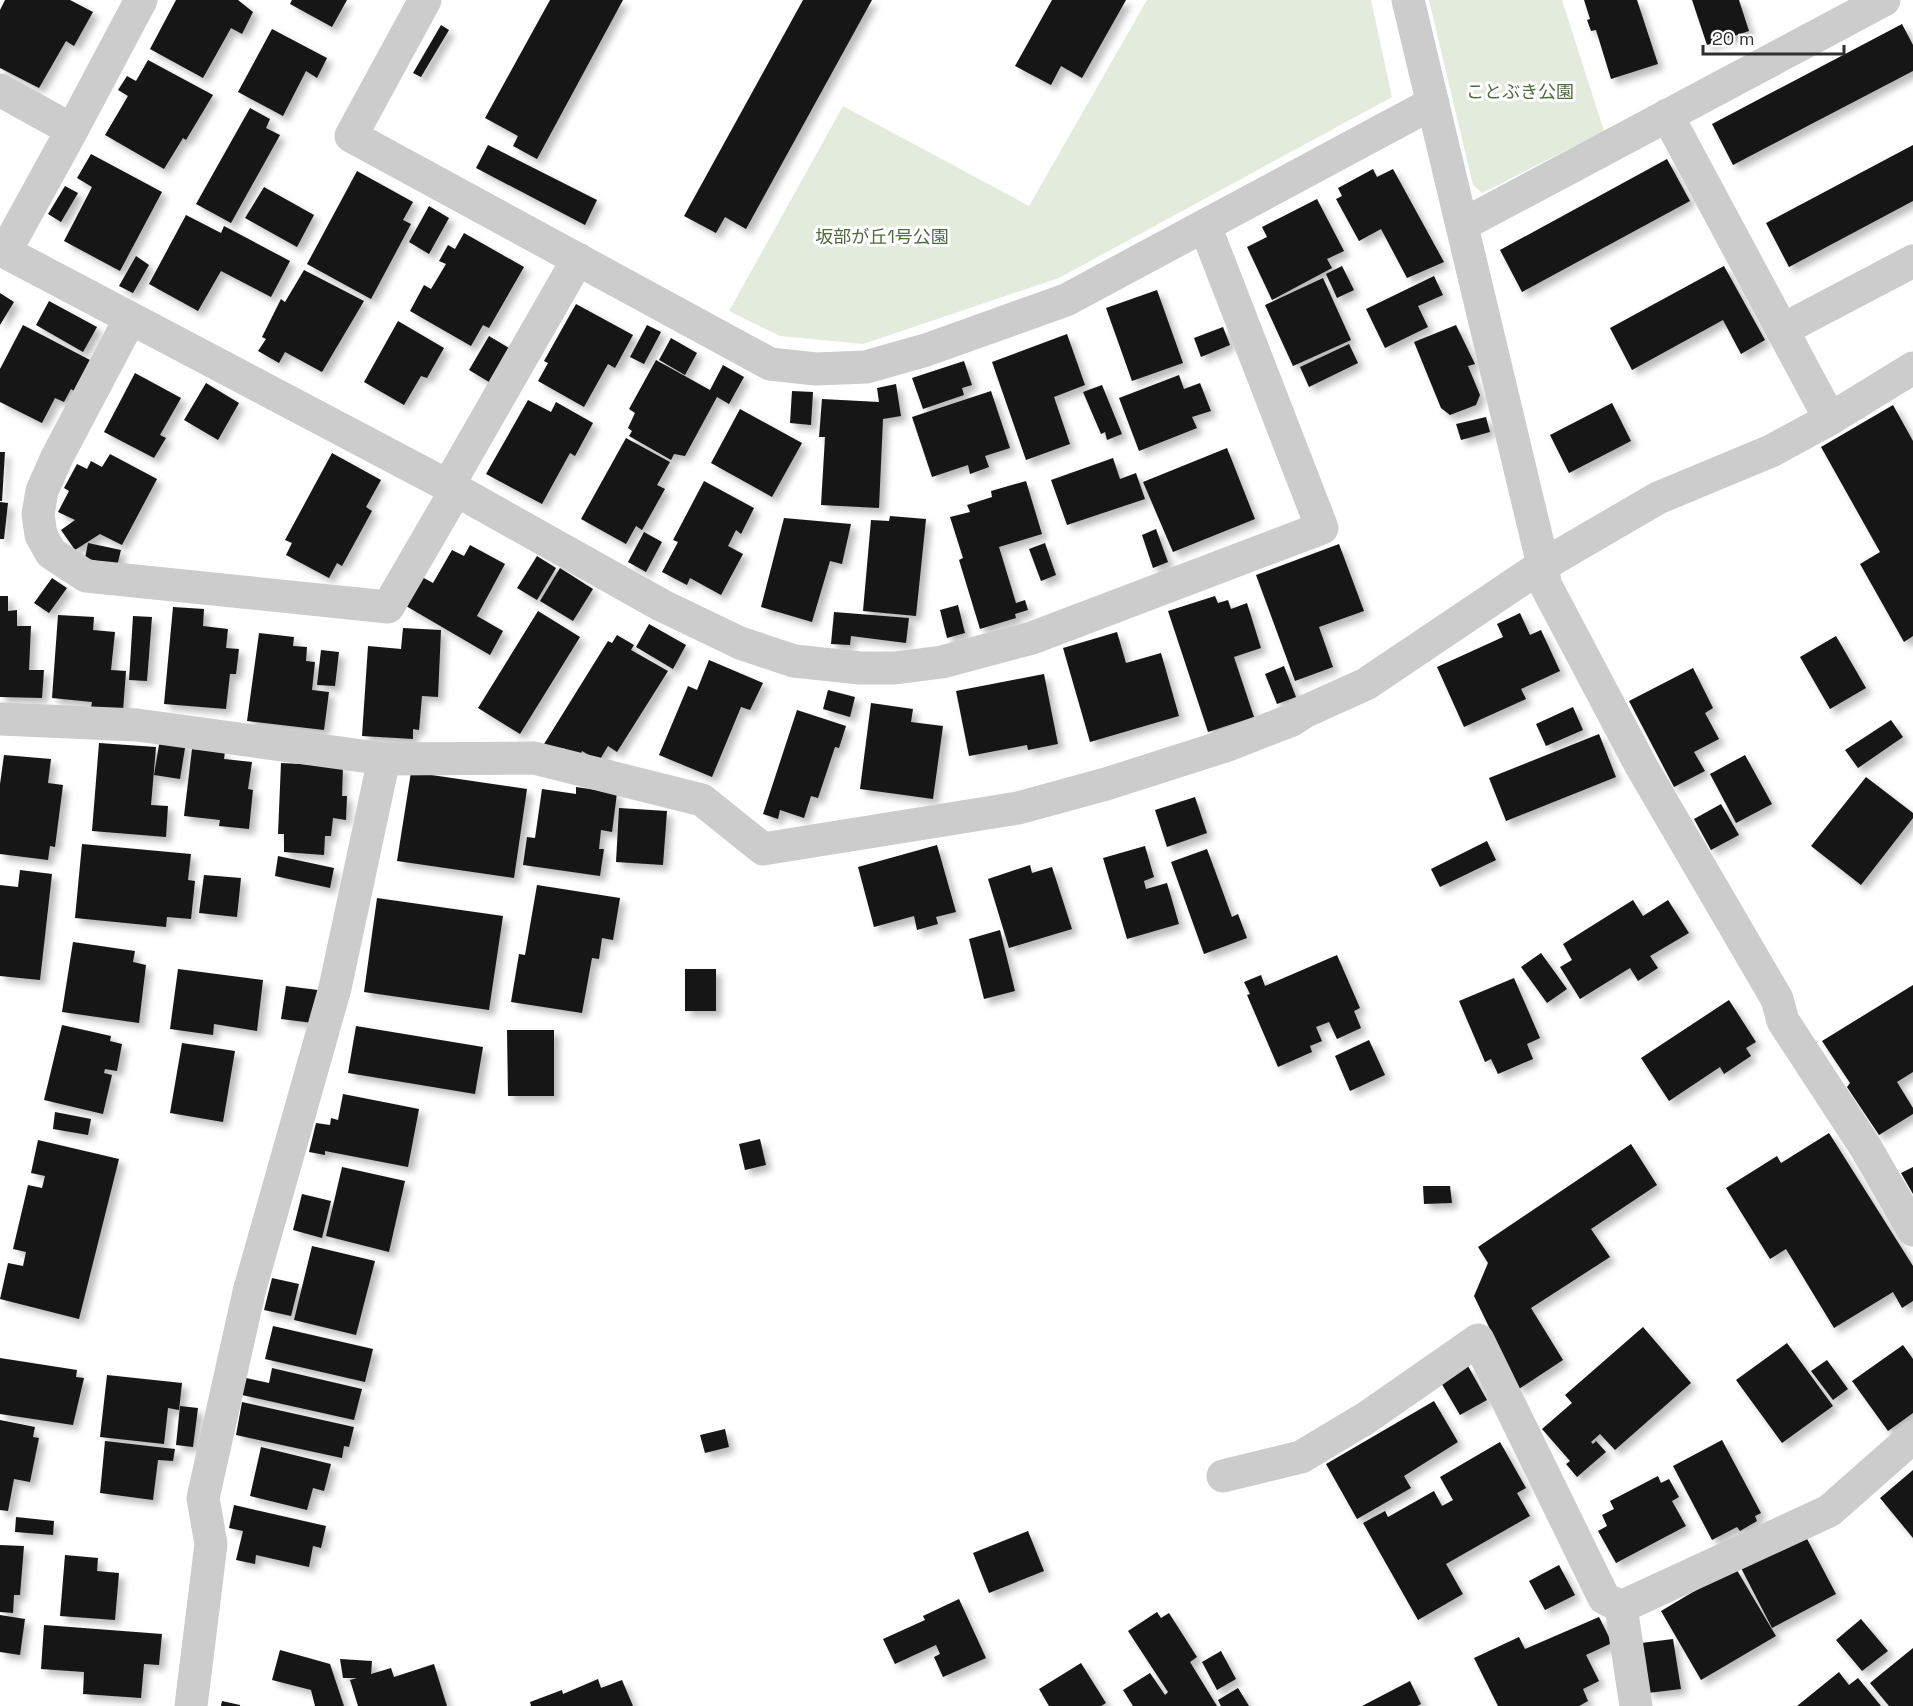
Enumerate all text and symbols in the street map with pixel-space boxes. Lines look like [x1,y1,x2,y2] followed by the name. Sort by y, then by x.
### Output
[1703,18,1844,56] scale bar
[1712,27,1755,50] text: 20 m
[1466,80,1574,103] park label: ことぶき公園
[815,225,949,248] park label: 坂部が丘1号公園

